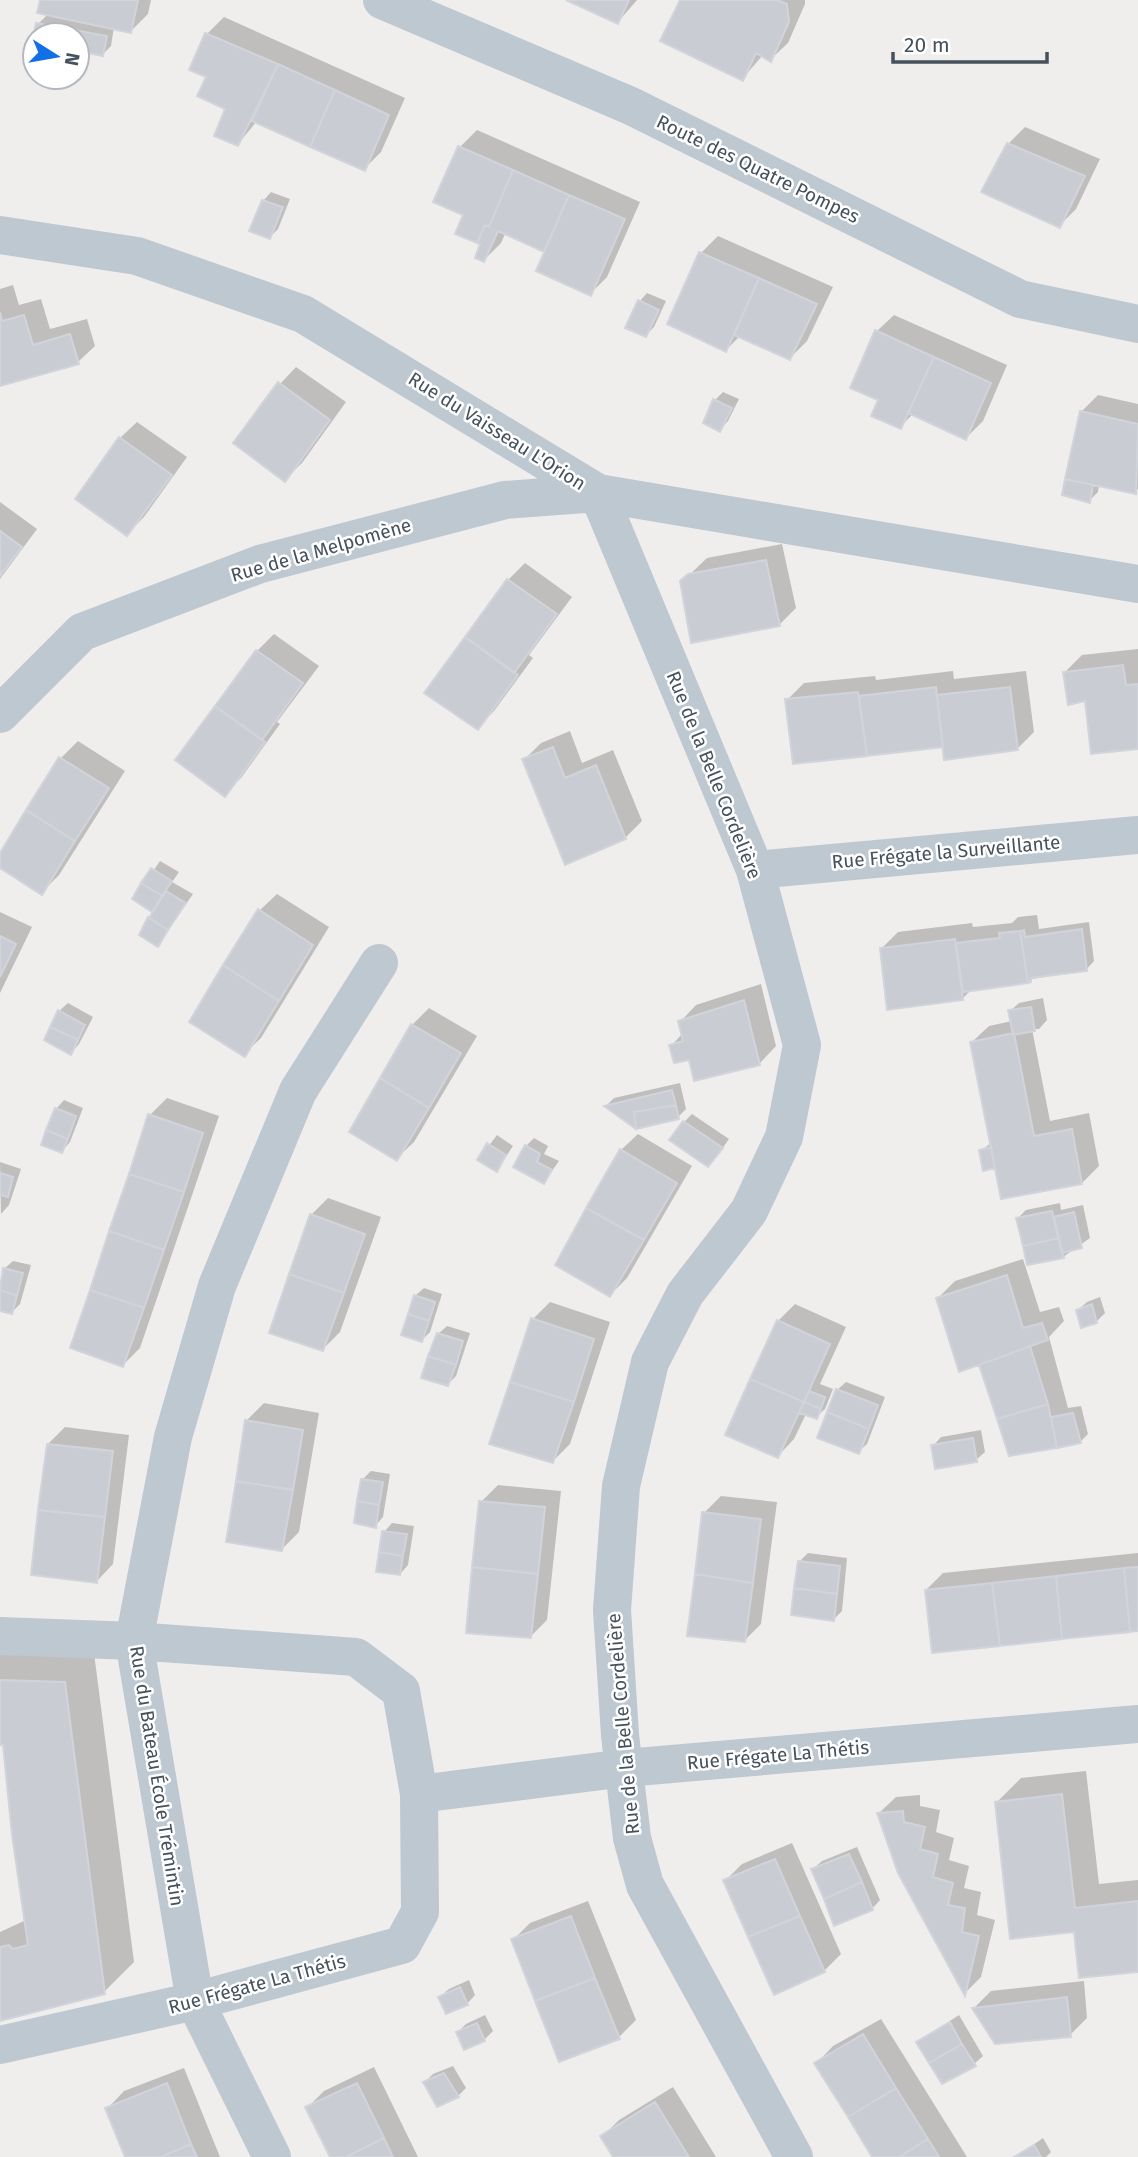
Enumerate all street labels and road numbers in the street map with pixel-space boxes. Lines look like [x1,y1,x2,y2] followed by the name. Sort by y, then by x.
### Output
[653,110,863,228] street label: Route des Quatre Pompes
[404,367,590,495] street label: Rue du Vaisseau L'Orion
[228,513,414,587] street label: Rue de la Melpomène
[662,668,766,882] street label: Rue de la Belle Cordelière
[831,831,1061,873] street label: Rue Frégate la Surveillante
[602,1612,644,1836] street label: Rue de la Belle Cordelière
[125,1644,189,1908] street label: Rue du Bateau École Trémintin
[686,1736,870,1774] street label: Rue Frégate La Thétis
[166,1949,348,2019] street label: Rue Frégate La Thétis

